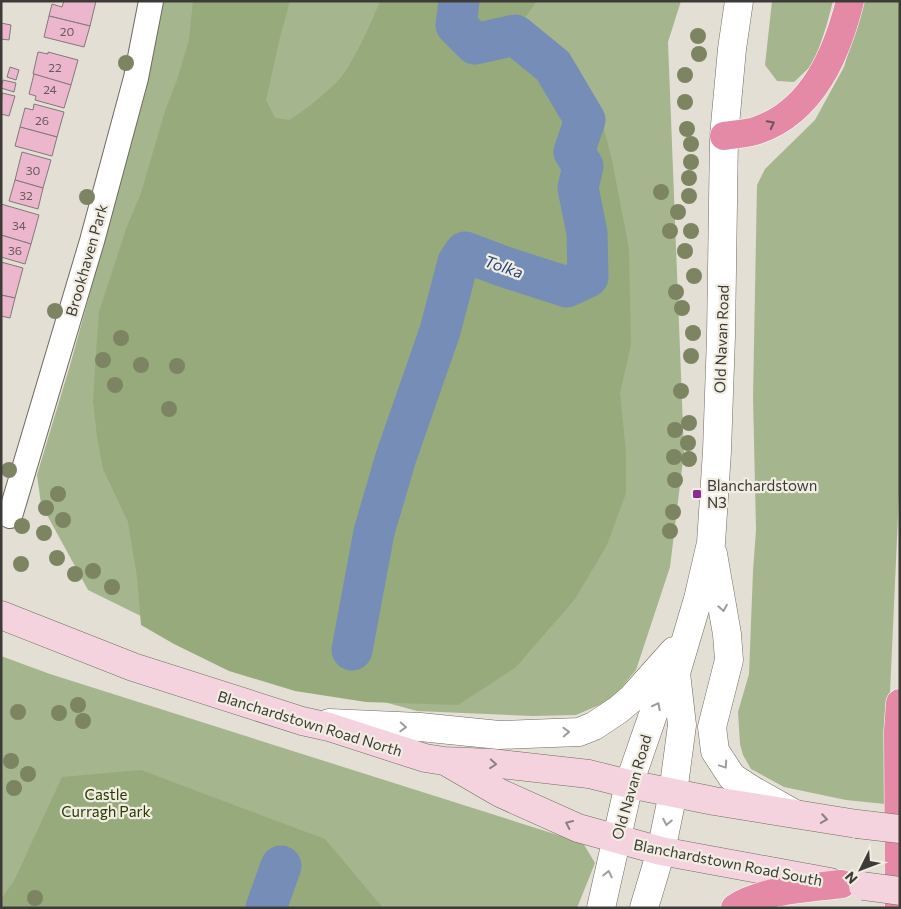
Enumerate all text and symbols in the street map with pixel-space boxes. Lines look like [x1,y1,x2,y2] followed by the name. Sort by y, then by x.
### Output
[60,24,74,38] house number: 20
[48,60,62,74] house number: 22
[43,82,57,96] house number: 24
[35,113,49,127] house number: 26
[766,120,775,130] one-way arrow
[26,163,41,177] house number: 30
[19,188,33,202] house number: 32
[61,202,111,318] street label: Brookhaven Park
[12,218,26,232] house number: 34
[8,243,22,257] house number: 36
[482,251,526,281] water label: Tolka
[710,284,732,394] street label: Old Navan Road
[707,476,817,511] place label: Blanchardstown N3
[691,488,703,500] marker: Blanchardstown N3
[717,604,727,613] one-way arrow
[216,686,404,760] street label: Blanchardstown Road North
[651,702,661,711] one-way arrow
[400,721,408,732] one-way arrow
[562,727,570,737] one-way arrow
[607,732,655,842] street label: Old Navan Road
[489,758,497,769] one-way arrow
[718,759,727,769] one-way arrow
[61,785,151,820] park label: Castle Curragh Park
[821,813,829,824] one-way arrow
[662,817,673,826] one-way arrow
[565,820,574,831] one-way arrow
[632,835,824,889] street label: Blanchardstown Road South
[836,844,886,894] north arrow
[841,868,861,888] text: N
[602,869,613,878] one-way arrow

